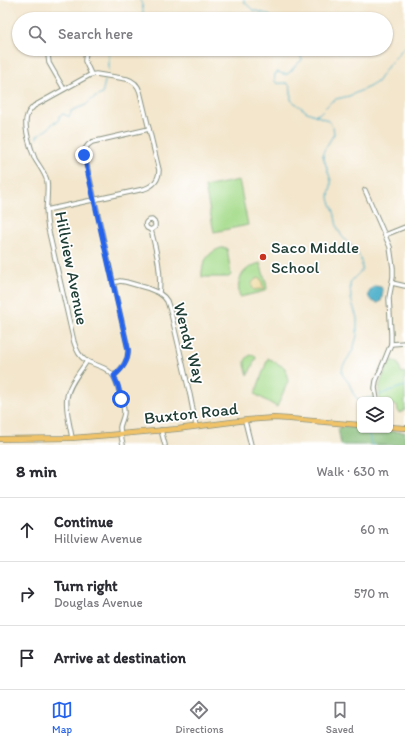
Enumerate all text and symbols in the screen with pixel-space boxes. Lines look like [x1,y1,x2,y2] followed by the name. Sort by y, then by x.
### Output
[12,12,393,56] search box
[26,23,48,45] icon: search
[58,25,133,43] text: Search here
[75,146,93,164] route end
[51,209,93,327] street label: Hillview Avenue
[271,237,359,277] place label: Saco Middle School
[258,252,268,262] marker: Saco Middle School
[170,300,210,386] street label: Wendy Way
[112,390,130,408] route start
[357,397,393,433] map controls
[357,397,393,433] button: layers
[143,398,240,428] street label: Buxton Road
[16,461,57,481] text: 8 min
[316,464,389,479] text: Walk · 630 m
[54,513,113,531] text: Continue
[16,519,38,541] icon: ahead
[360,522,389,537] text: 60 m
[54,531,142,546] text: Hillview Avenue
[54,577,118,595] text: Turn right
[16,583,38,605] icon: right
[354,586,389,601] text: 570 m
[54,595,143,610] text: Douglas Avenue
[16,647,38,669] icon: arrive
[54,649,186,667] text: Arrive at destination
[51,699,73,736] tab: Map
[175,699,224,736] tab: Directions
[326,699,354,736] tab: Saved

